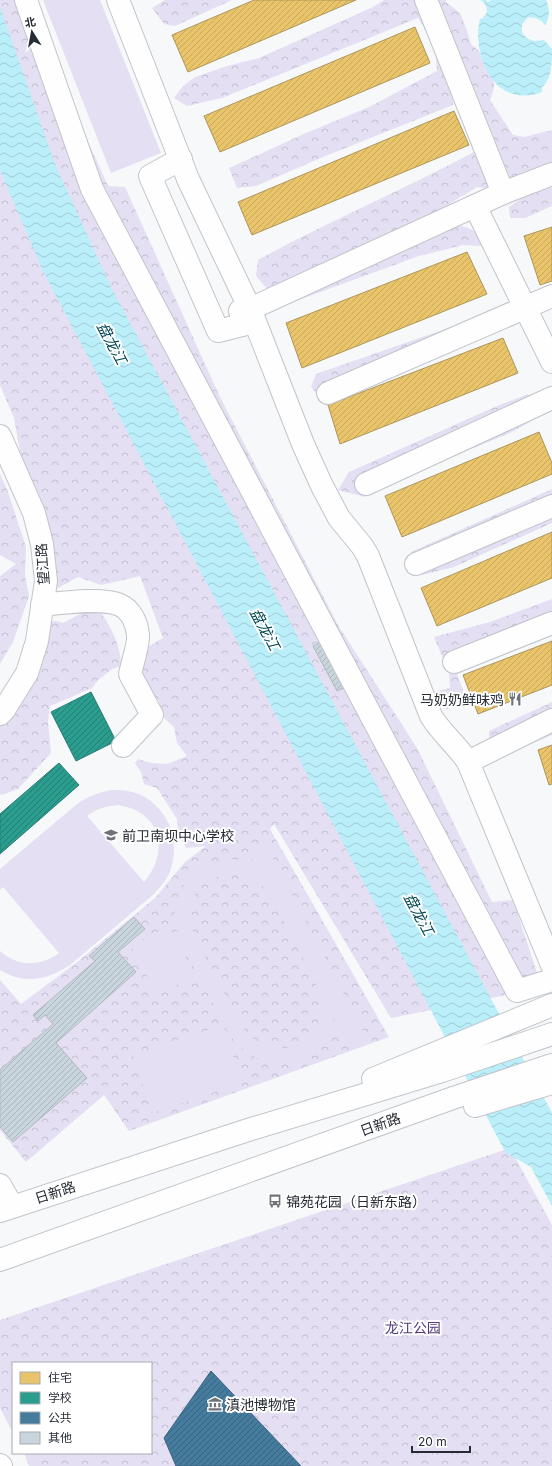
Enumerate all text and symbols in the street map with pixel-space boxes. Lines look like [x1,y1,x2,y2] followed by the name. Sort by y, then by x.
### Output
[12,12,52,52] north arrow
[23,14,37,30] text: 北
[93,319,132,369] water label: 盘龙江
[32,542,52,586] street label: 望江路
[246,605,285,655] water label: 盘龙江
[420,691,504,708] place label: 马奶奶鲜味鸡
[507,691,523,707] restaurant icon: 马奶奶鲜味鸡
[103,827,119,843] school or university icon: 前卫南坝中心学校
[122,827,234,844] place label: 前卫南坝中心学校
[400,890,439,940] water label: 盘龙江
[357,1109,403,1139] street label: 日新路
[32,1177,78,1207] street label: 日新路
[267,1193,283,1209] bus stop icon: 锦苑花园（日新东路）
[286,1193,426,1210] place label: 锦苑花园（日新东路）
[385,1319,441,1336] park label: 龙江公园
[12,1362,152,1454] legend
[48,1370,72,1385] text: 住宅
[48,1390,72,1405] text: 学校
[207,1396,223,1412] museum icon: 滇池博物馆
[226,1396,296,1413] place label: 滇池博物馆
[48,1410,72,1425] text: 公共
[412,1428,470,1454] scale bar
[48,1430,72,1445] text: 其他
[418,1434,447,1449] text: 20 m

